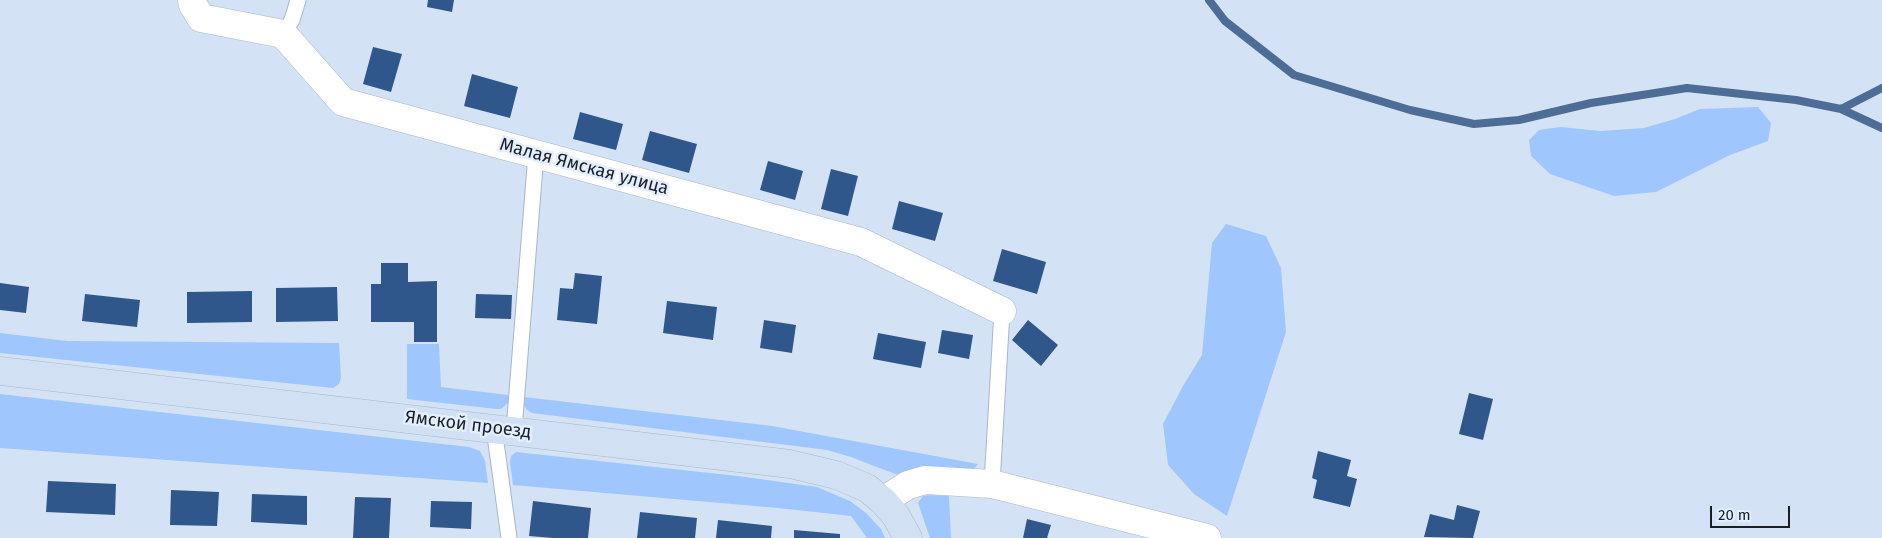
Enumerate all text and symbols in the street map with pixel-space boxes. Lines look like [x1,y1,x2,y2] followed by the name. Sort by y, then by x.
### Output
[497,134,671,200] street label: Малая Ямская улица
[404,407,532,443] street label: Ямской проезд
[1712,496,1792,528] scale bar
[1718,506,1751,524] text: 20 m

